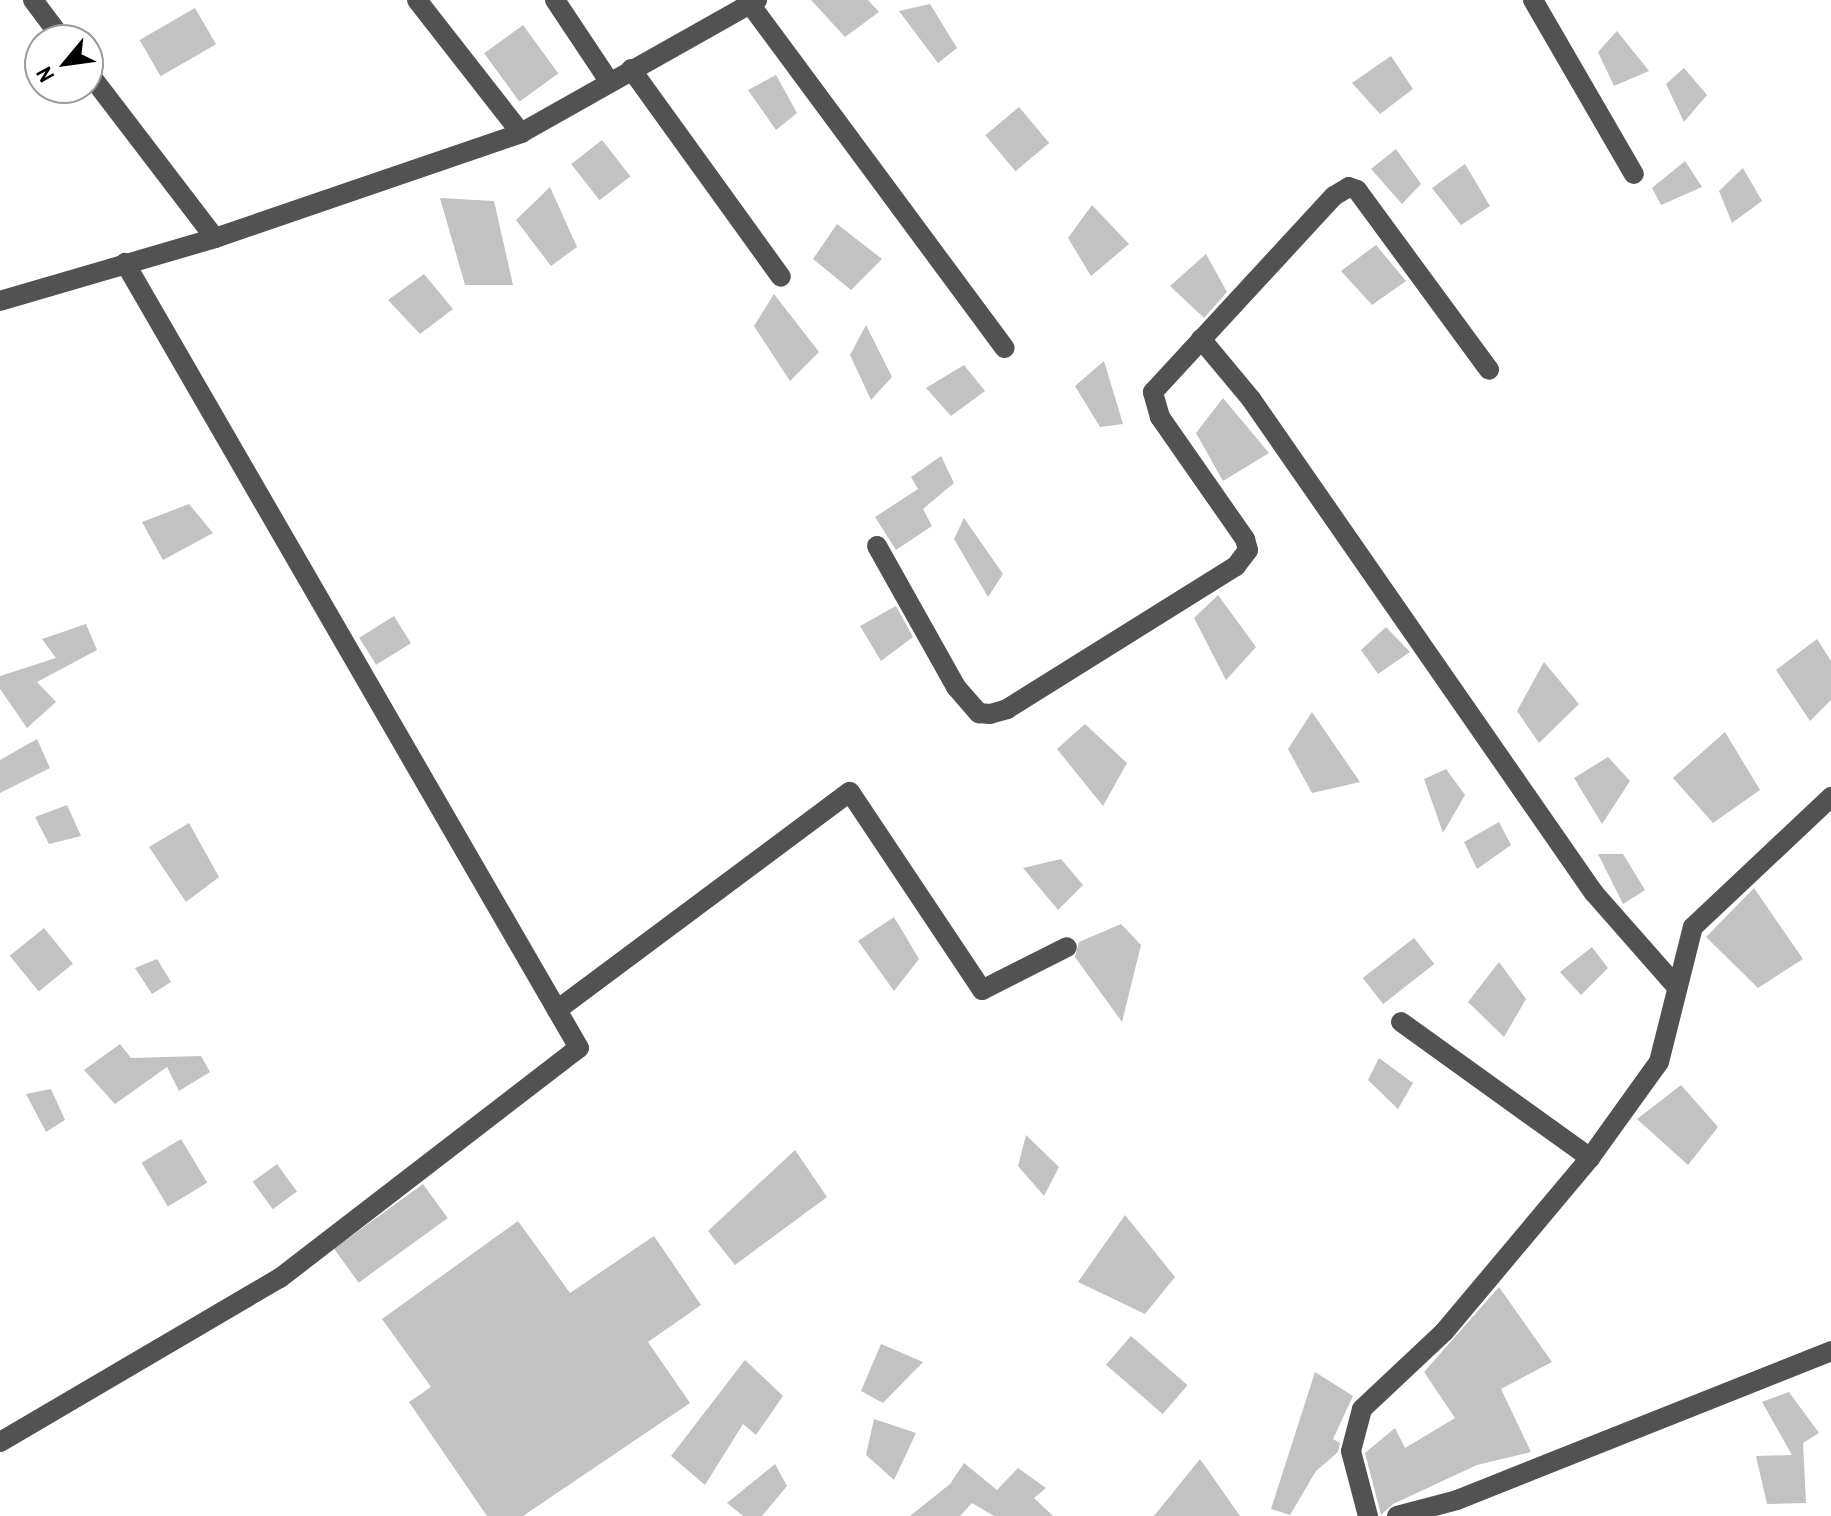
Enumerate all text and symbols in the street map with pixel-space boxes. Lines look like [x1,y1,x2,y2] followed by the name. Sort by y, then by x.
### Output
[24,24,104,104] north arrow
[28,62,61,88] text: N

